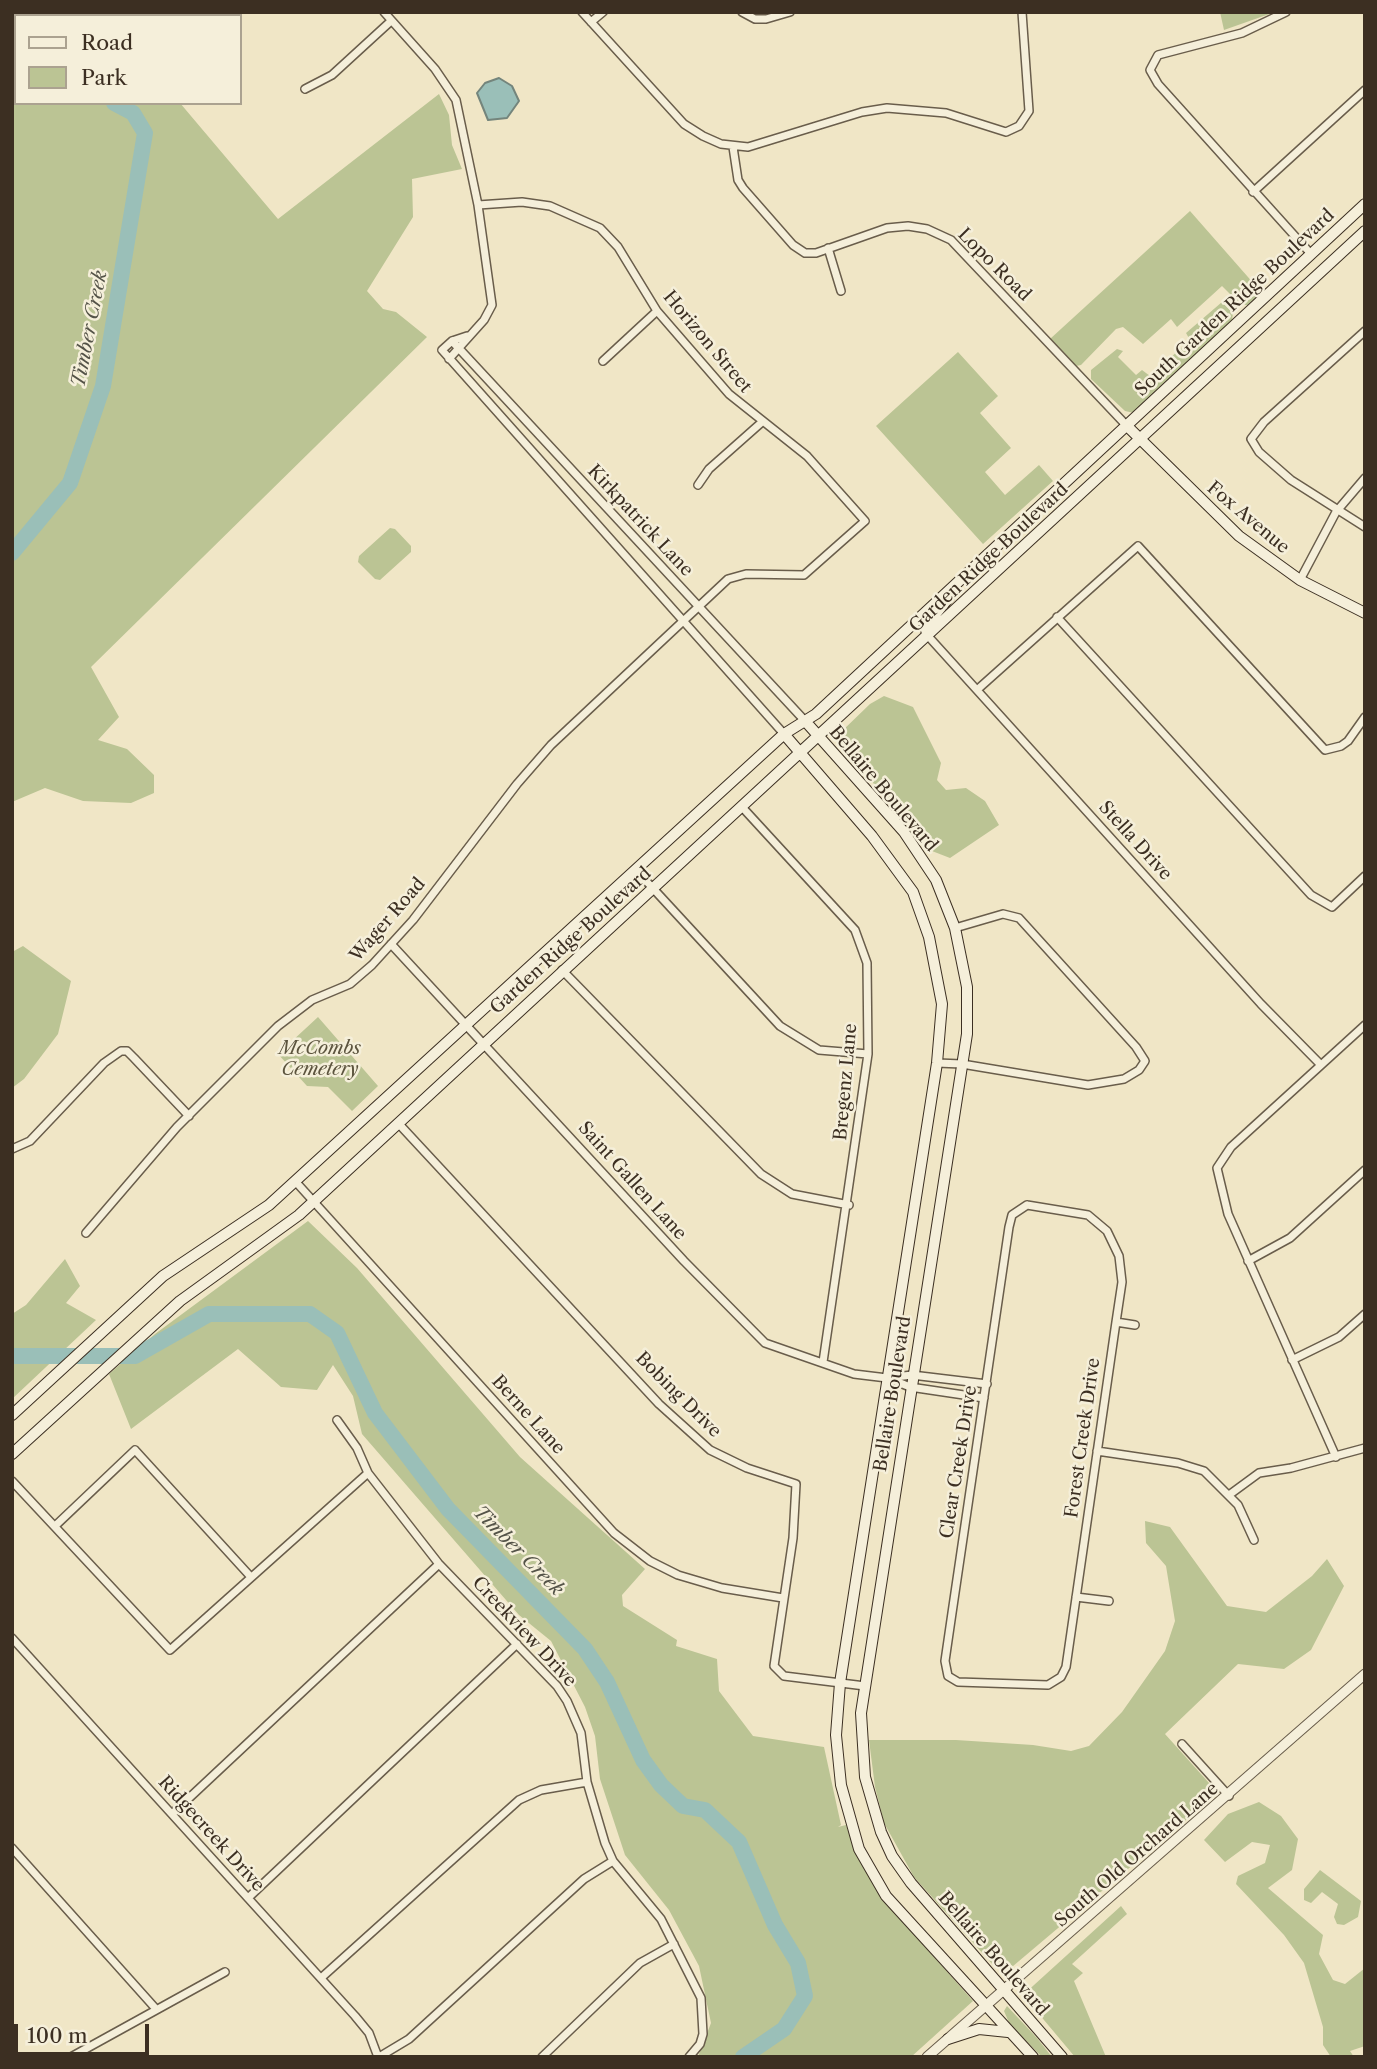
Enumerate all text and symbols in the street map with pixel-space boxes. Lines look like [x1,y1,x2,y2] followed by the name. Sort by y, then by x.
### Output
[14,14,242,105] legend
[81,30,133,55] text: Road
[81,65,127,90] text: Park
[1131,205,1339,401] street label: South Garden Ridge Boulevard
[953,224,1035,306] street label: Lopo Road
[68,269,112,389] water label: Timber Creek
[658,287,756,397] street label: Horizon Street
[583,461,697,581] street label: Kirkpatrick Lane
[1202,477,1294,559] street label: Fox Avenue
[905,479,1073,637] street label: Garden Ridge Boulevard
[824,722,942,856] street label: Bellaire Boulevard
[1094,797,1176,885] street label: Stella Drive
[486,863,656,1019] street label: Garden Ridge Boulevard
[346,874,430,966] street label: Wager Road
[830,1023,862,1141] street label: Bregenz Lane
[279,1038,361,1080] park label: McCombs Cemetery
[573,1117,691,1245] street label: Saint Gallen Lane
[870,1315,916,1473] street label: Bellaire Boulevard
[631,1348,725,1442] street label: Bobing Drive
[1061,1356,1105,1520] street label: Forest Creek Drive
[487,1371,569,1459] street label: Berne Lane
[936,1384,982,1540] street label: Clear Creek Drive
[468,1501,568,1601] water label: Timber Creek
[467,1572,581,1692] street label: Creekview Drive
[153,1772,269,1896] street label: Ridgecreek Drive
[1051,1778,1223,1932] street label: South Old Orchard Lane
[933,1888,1053,2020] street label: Bellaire Boulevard
[18,2010,152,2054] scale bar
[27,2023,88,2048] text: 100 m

